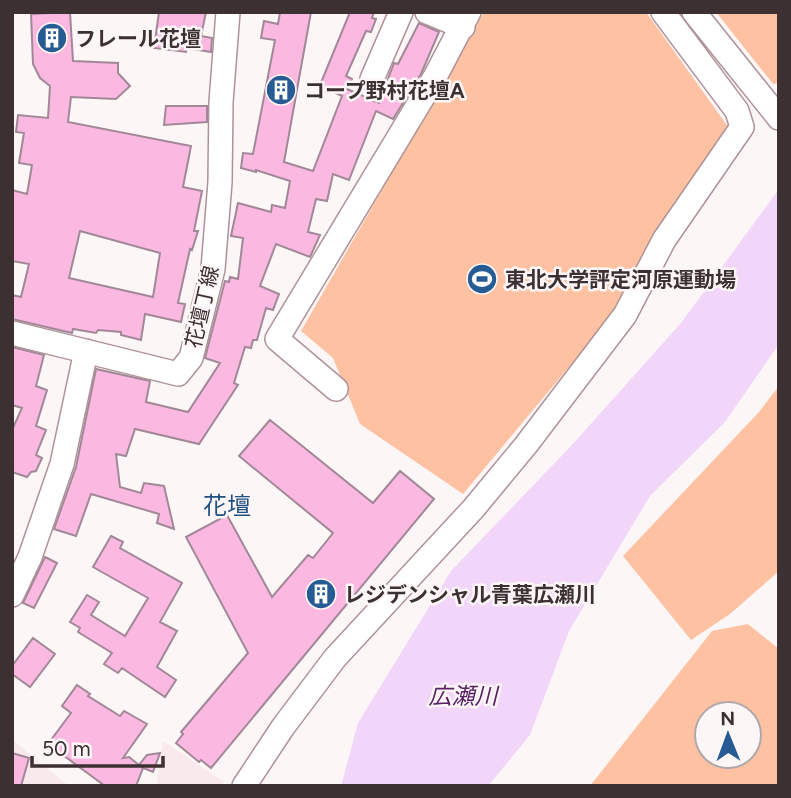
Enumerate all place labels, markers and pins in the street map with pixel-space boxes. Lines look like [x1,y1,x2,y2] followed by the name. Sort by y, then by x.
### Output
[35,21,69,55] building icon: フレール花壇
[75,26,201,51] place label: フレール花壇
[264,73,298,107] building icon: コープ野村花壇A
[304,78,465,103] place label: コープ野村花壇A
[465,262,499,296] sports icon: 東北大学評定河原運動場
[505,267,736,292] place label: 東北大学評定河原運動場
[304,577,338,611] building icon: レジデンシャル青葉広瀬川
[344,582,596,607] place label: レジデンシャル青葉広瀬川

